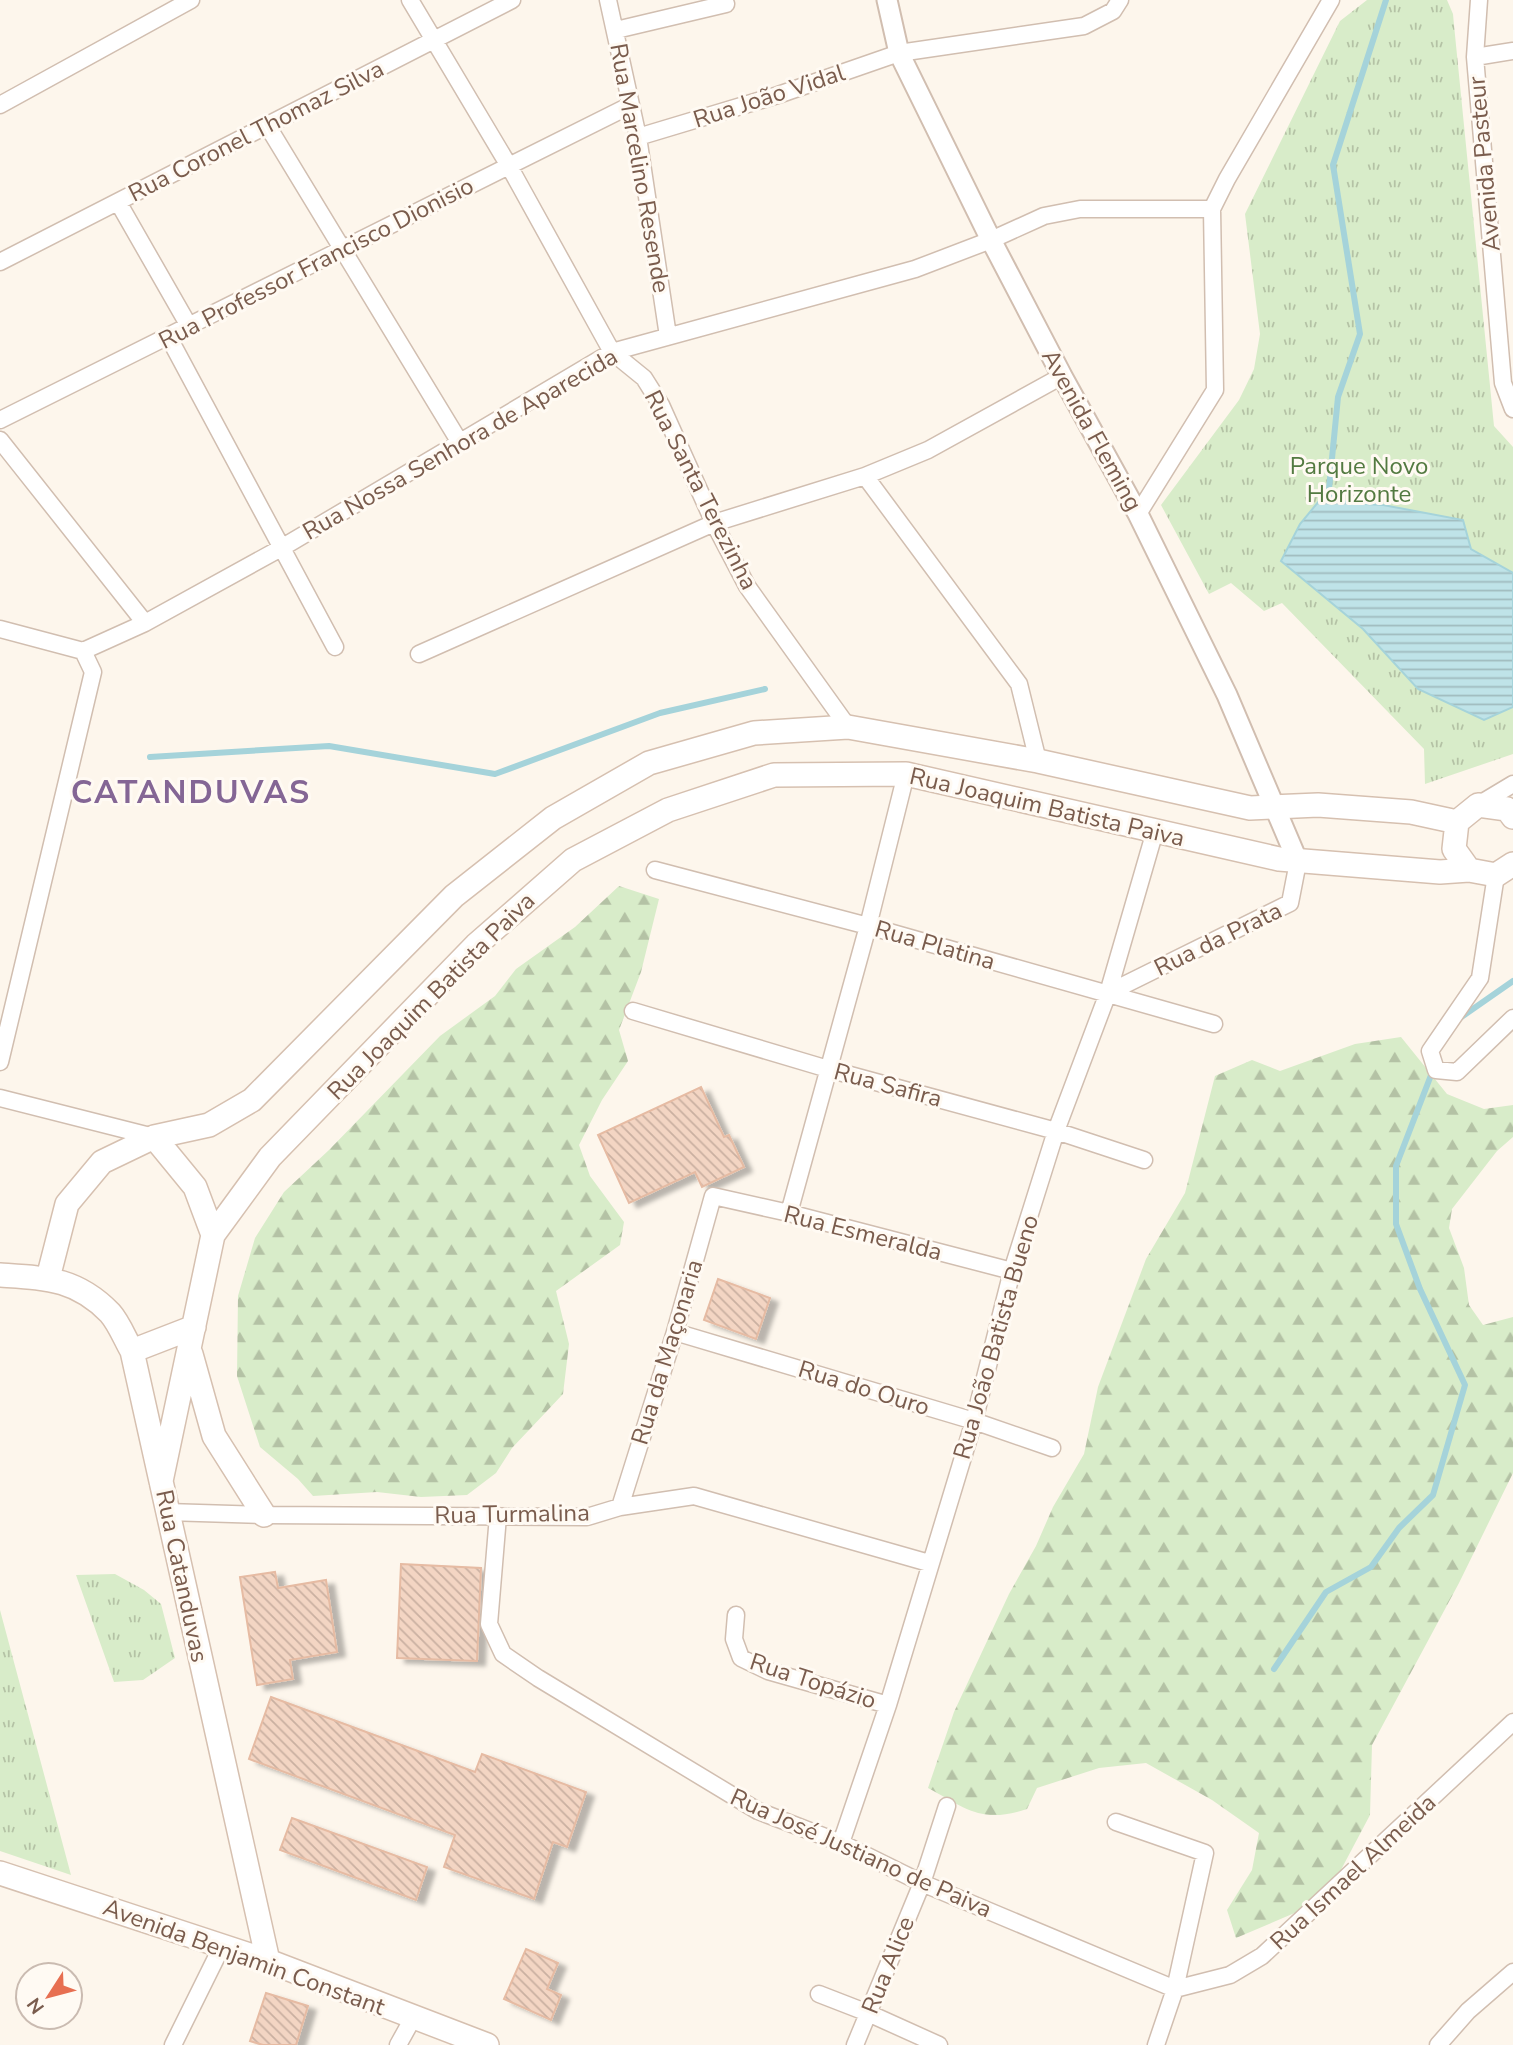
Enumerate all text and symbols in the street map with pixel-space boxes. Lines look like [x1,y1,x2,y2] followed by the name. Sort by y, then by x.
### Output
[602,41,678,295] street label: Rua Marcelino Resende
[123,53,389,209] street label: Rua Coronel Thomaz Silva
[689,56,849,136] street label: Rua João Vidal
[1460,75,1508,253] street label: Avenida Pasteur
[153,169,479,357] street label: Rua Professor Francisco Dionisio
[297,340,623,548] street label: Rua Nossa Senhora de Aparecida
[1034,343,1150,517] street label: Avenida Fleming
[637,385,765,595] street label: Rua Santa Terezinha
[1290,450,1428,510] park label: Parque Novo Horizonte
[906,760,1188,854] street label: Rua Joaquim Batista Paiva
[71,771,311,814] district label: CATANDUVAS
[320,885,542,1107] street label: Rua Joaquim Batista Paiva
[1149,894,1287,984] street label: Rua da Prata
[871,913,999,977] street label: Rua Platina
[830,1055,946,1115] street label: Rua Safira
[781,1198,945,1268] street label: Rua Esmeralda
[946,1211,1046,1463] street label: Rua João Batista Bueno
[624,1256,710,1448] street label: Rua da Maçonaria
[794,1353,934,1423] street label: Rua do Ouro
[148,1487,216,1665] street label: Rua Catanduvas
[434,1497,590,1531] street label: Rua Turmalina
[746,1646,880,1716] street label: Rua Topázio
[725,1781,997,1925] street label: Rua José Justiano de Paiva
[1263,1787,1443,1957] street label: Rua Ismael Almeida
[99,1891,390,2023] street label: Avenida Benjamin Constant
[854,1912,922,2018] street label: Rua Alice
[14,1961,84,2031] north arrow
[21,1992,51,2019] text: N

